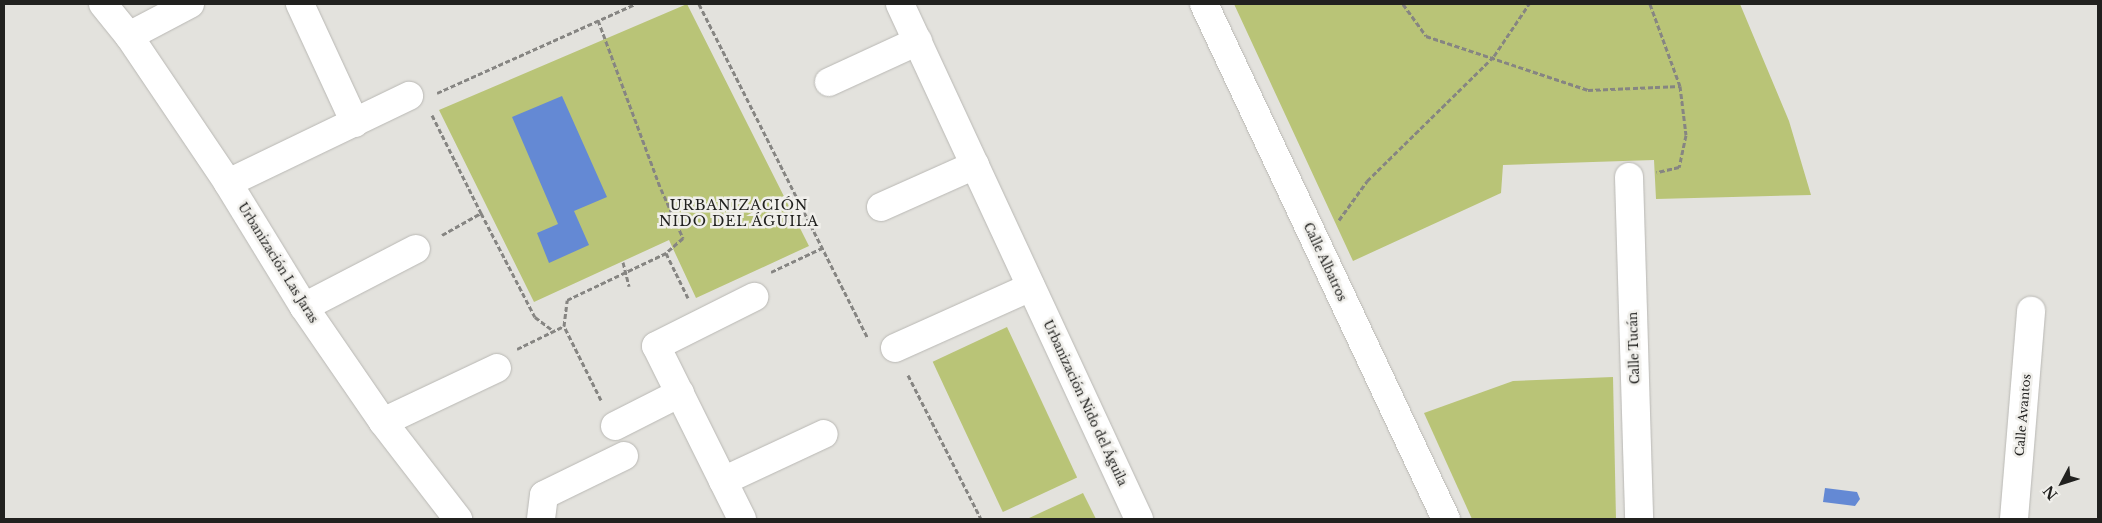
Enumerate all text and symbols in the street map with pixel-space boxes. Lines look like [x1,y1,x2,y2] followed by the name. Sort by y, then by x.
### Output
[657,197,821,230] district label: URBANIZACIÓN NIDO DEL ÁGUILA
[235,200,321,326] street label: Urbanización Las Jaras
[1300,220,1350,304] street label: Calle Albatros
[1626,311,1642,385] street label: Calle Tucán
[1040,318,1130,488] street label: Urbanización Nido del Águila
[2012,373,2034,457] street label: Calle Avantos
[2037,458,2087,508] north arrow
[2039,482,2062,503] text: N

